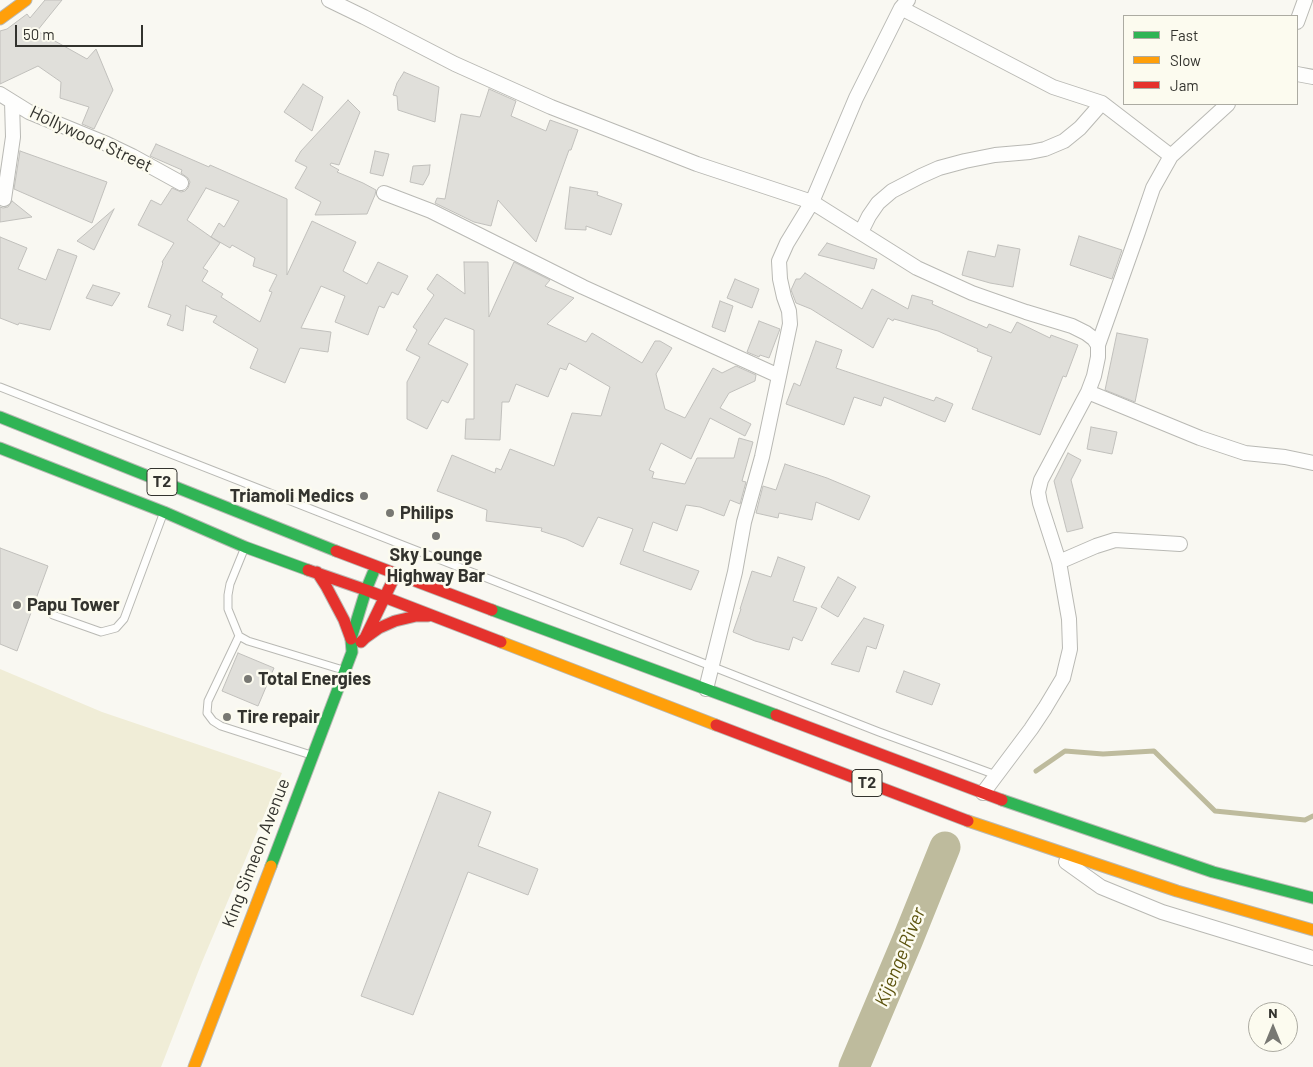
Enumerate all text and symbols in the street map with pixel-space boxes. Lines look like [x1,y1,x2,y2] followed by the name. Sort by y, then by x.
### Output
[18,15,145,47] scale bar
[1123,15,1298,105] legend
[23,25,55,43] text: 50 m
[1170,26,1198,44] text: Fast
[1170,51,1201,69] text: Slow
[1170,76,1199,94] text: Jam
[26,101,156,177] street label: Hollywood Street
[147,468,177,496] road number: T2
[230,485,354,507] place label: Triamoli Medics
[358,490,370,502] marker: Triamoli Medics
[400,502,453,524] place label: Philips
[384,507,396,519] marker: Philips
[430,530,442,542] marker: Sky Lounge Highway Bar
[387,544,485,586] place label: Sky Lounge Highway Bar
[27,594,120,616] place label: Papu Tower
[11,599,23,611] marker: Papu Tower
[258,668,371,690] place label: Total Energies
[242,673,254,685] marker: Total Energies
[237,706,320,728] place label: Tire repair
[221,711,233,723] marker: Tire repair
[852,770,882,796] road number: T2
[218,775,294,931] street label: King Simeon Avenue
[870,904,930,1010] water label: Kijenge River
[1248,1002,1298,1052] north arrow
[1268,1004,1278,1021] text: N

